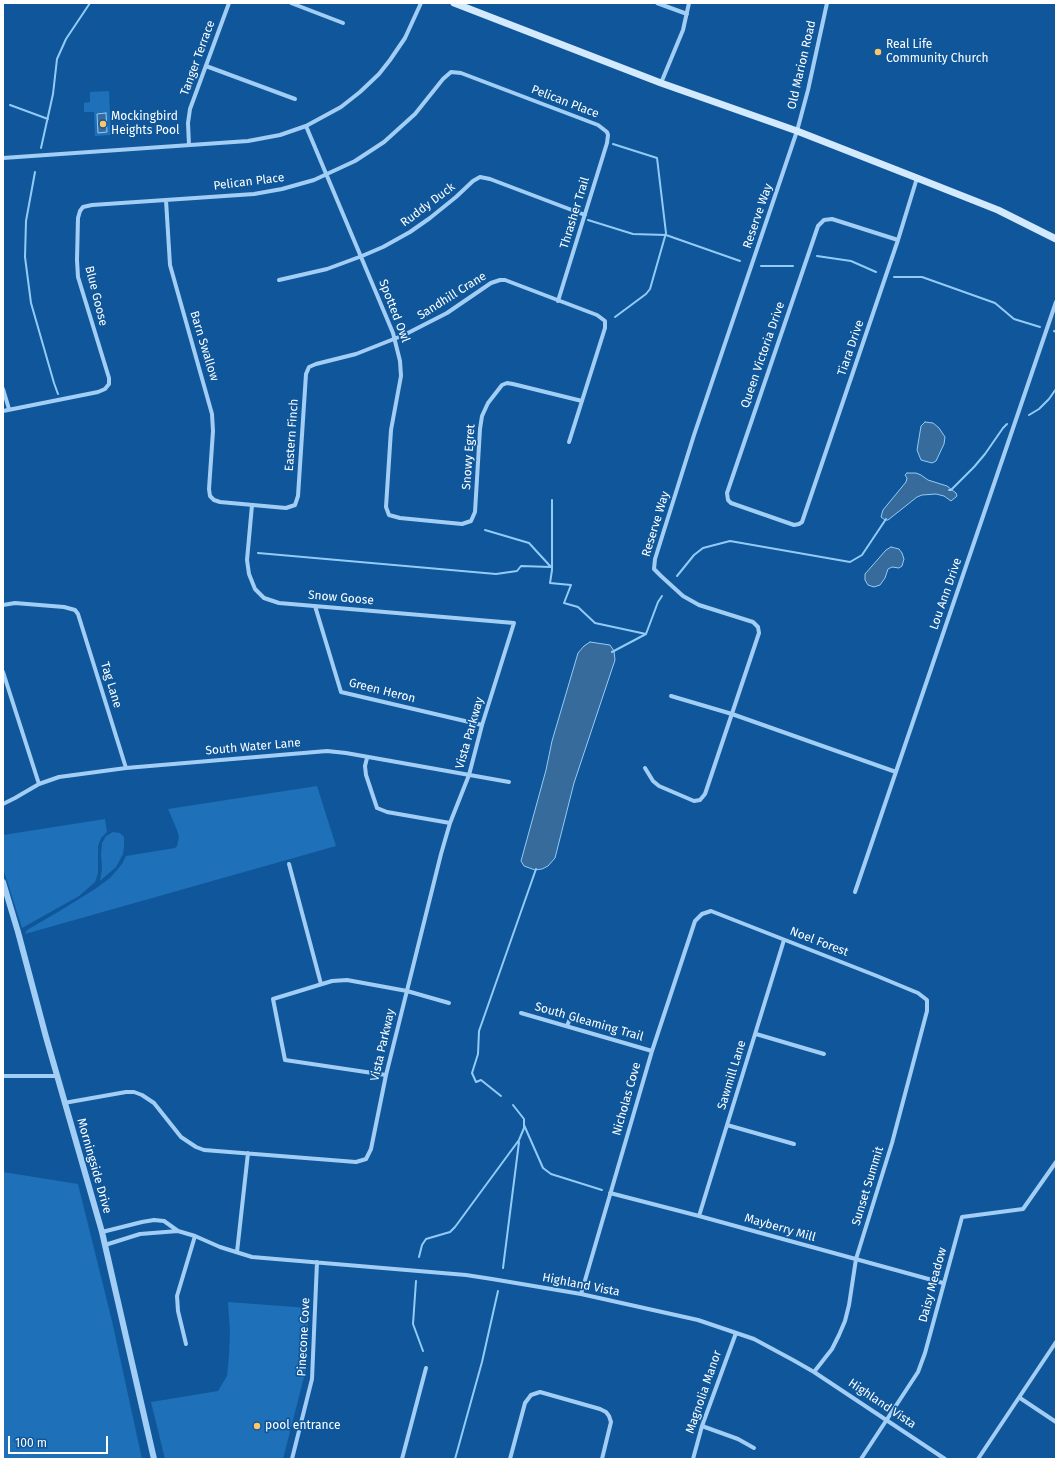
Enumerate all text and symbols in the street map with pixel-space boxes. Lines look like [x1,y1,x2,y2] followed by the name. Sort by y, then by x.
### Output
[178,18,218,98] street label: Tanger Terrace
[785,19,819,111] street label: Old Marion Road
[886,38,988,66] place label: Real Life Community Church
[873,47,883,57] marker: Real Life Community Church
[529,83,601,121] street label: Pelican Place
[111,110,180,138] place label: Mockingbird Heights Pool
[98,119,108,129] marker: Mockingbird Heights Pool
[213,171,285,193] street label: Pelican Place
[557,175,593,251] street label: Thrasher Trail
[398,180,458,230] street label: Ruddy Duck
[740,182,776,250] street label: Reserve Way
[82,265,110,327] street label: Blue Goose
[415,269,489,323] street label: Sandhill Crane
[375,277,413,345] street label: Spotted Owl
[738,300,788,410] street label: Queen Victoria Drive
[186,309,222,383] street label: Barn Swallow
[835,318,867,378] street label: Tiara Drive
[282,398,302,472] street label: Eastern Finch
[460,424,478,490] street label: Snowy Egret
[639,489,673,559] street label: Reserve Way
[927,556,965,632] street label: Lou Ann Drive
[307,588,375,608] street label: Snow Goose
[97,660,125,710] street label: Tag Lane
[347,676,417,706] street label: Green Heron
[453,695,487,771] street label: Vista Parkway
[205,736,301,758] street label: South Water Lane
[788,924,850,960] street label: Noel Forest
[533,1000,645,1044] street label: South Gleaming Trail
[368,1007,398,1083] street label: Vista Parkway
[715,1039,749,1111] street label: Sawmill Lane
[610,1061,644,1137] street label: Nicholas Cove
[73,1117,115,1215] street label: Morningside Drive
[849,1145,887,1227] street label: Sunset Summit
[743,1211,817,1245] street label: Mayberry Mill
[916,1246,950,1324] street label: Daisy Meadow
[541,1270,621,1300] street label: Highland Vista
[295,1297,313,1377] street label: Pinecone Cove
[683,1348,725,1436] street label: Magnolia Manor
[845,1376,919,1432] street label: Highland Vista
[265,1419,341,1433] place label: pool entrance
[252,1421,262,1431] marker: pool entrance
[10,1428,110,1454] scale bar
[15,1436,47,1450] text: 100 m

